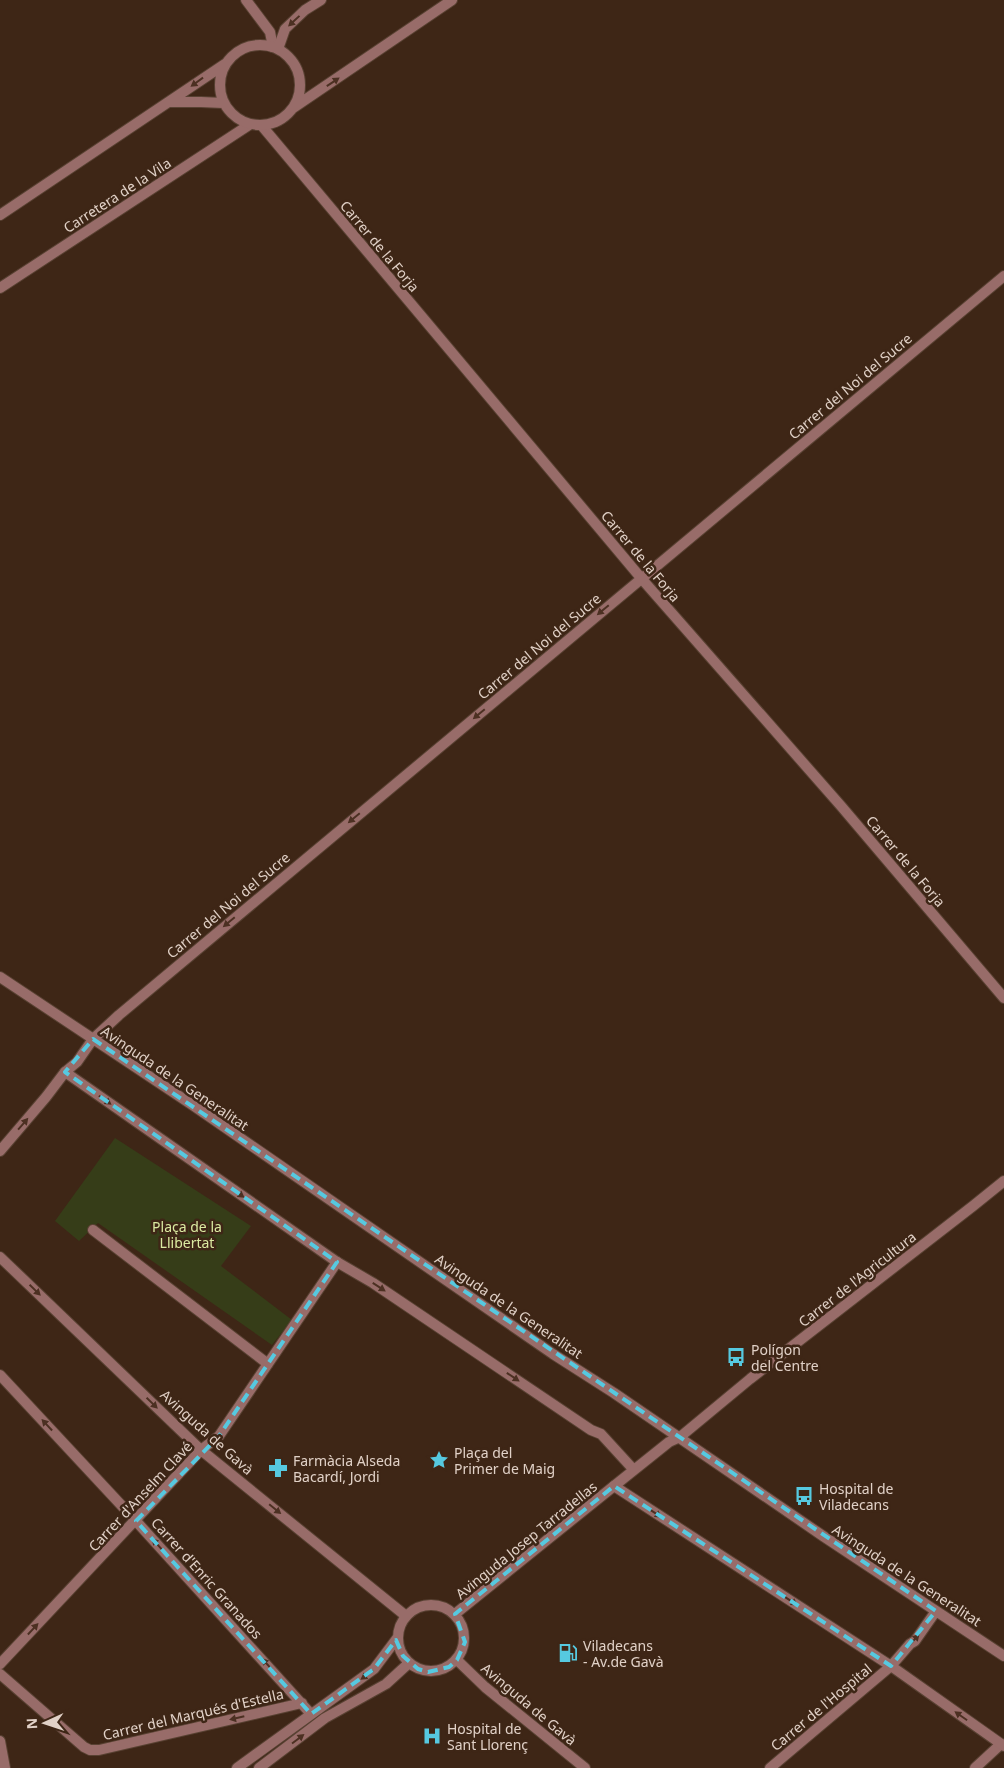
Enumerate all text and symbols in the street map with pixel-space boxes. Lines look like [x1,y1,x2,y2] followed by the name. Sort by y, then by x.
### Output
[289,15,301,27] one-way arrow
[190,77,204,87] one-way arrow
[326,77,340,86] one-way arrow
[60,153,174,237] street label: Carretera de la Vila
[336,196,424,296] street label: Carrer de la Forja
[784,329,916,443] street label: Carrer del Noi del Sucre
[597,506,685,606] street label: Carrer de la Forja
[473,589,605,703] street label: Carrer del Noi del Sucre
[597,604,610,615] one-way arrow
[472,708,485,719] one-way arrow
[862,811,950,911] street label: Carrer de la Forja
[348,812,360,823] one-way arrow
[162,848,294,962] street label: Carrer del Noi del Sucre
[223,917,236,928] one-way arrow
[98,1021,252,1135] street label: Avinguda de la Generalitat
[98,1095,112,1105] one-way arrow
[17,1118,28,1130] one-way arrow
[231,1188,245,1198] one-way arrow
[152,1217,222,1252] park label: Plaça de la Llibertat
[794,1227,920,1331] street label: Carrer de l'Agricultura
[432,1249,586,1363] street label: Avinguda de la Generalitat
[372,1282,385,1292] one-way arrow
[29,1284,41,1296] one-way arrow
[751,1340,819,1375] place label: Polígon del Centre
[725,1346,747,1368] bus stop icon: Polígon del Centre
[507,1373,520,1382] one-way arrow
[156,1385,258,1479] street label: Avinguda de Gavà
[146,1397,158,1409] one-way arrow
[41,1419,53,1431] one-way arrow
[84,1437,196,1555] street label: Carrer d'Anselm Clavé
[454,1443,555,1478] place label: Plaça del Primer de Maig
[428,1449,450,1471] place icon: Plaça del Primer de Maig
[293,1451,400,1486] place label: Farmàcia Alseda Bacardí, Jordi
[267,1457,289,1479] pharmacy icon: Farmàcia Alseda Bacardí, Jordi
[451,1477,601,1603] street label: Avinguda Josep Tarradellas
[819,1479,894,1514] place label: Hospital de Viladecans
[793,1485,815,1507] bus stop icon: Hospital de Viladecans
[268,1504,281,1515] one-way arrow
[648,1508,661,1518] one-way arrow
[147,1513,267,1643] street label: Carrer d'Enric Granados
[829,1520,985,1630] street label: Avinguda de la Generalitat
[151,1539,163,1551] one-way arrow
[784,1597,798,1606] one-way arrow
[27,1623,39,1635] one-way arrow
[908,1634,920,1646] one-way arrow
[583,1636,664,1671] place label: Viladecans - Av.de Gavà
[557,1642,579,1664] fuel station icon: Viladecans - Av.de Gavà
[261,1658,272,1671] one-way arrow
[477,1659,581,1749] street label: Avinguda de Gavà
[766,1659,876,1755] street label: Carrer de l'Hospital
[360,1670,374,1680] one-way arrow
[101,1684,285,1744] street label: Carrer del Marqués d'Estella
[20,1698,70,1748] north arrow
[954,1711,968,1721] one-way arrow
[229,1714,245,1722] one-way arrow
[22,1718,41,1730] text: N
[447,1719,528,1754] place label: Hospital de Sant Llorenç
[421,1725,443,1747] hospital icon: Hospital de Sant Llorenç
[291,1733,304,1744] one-way arrow

